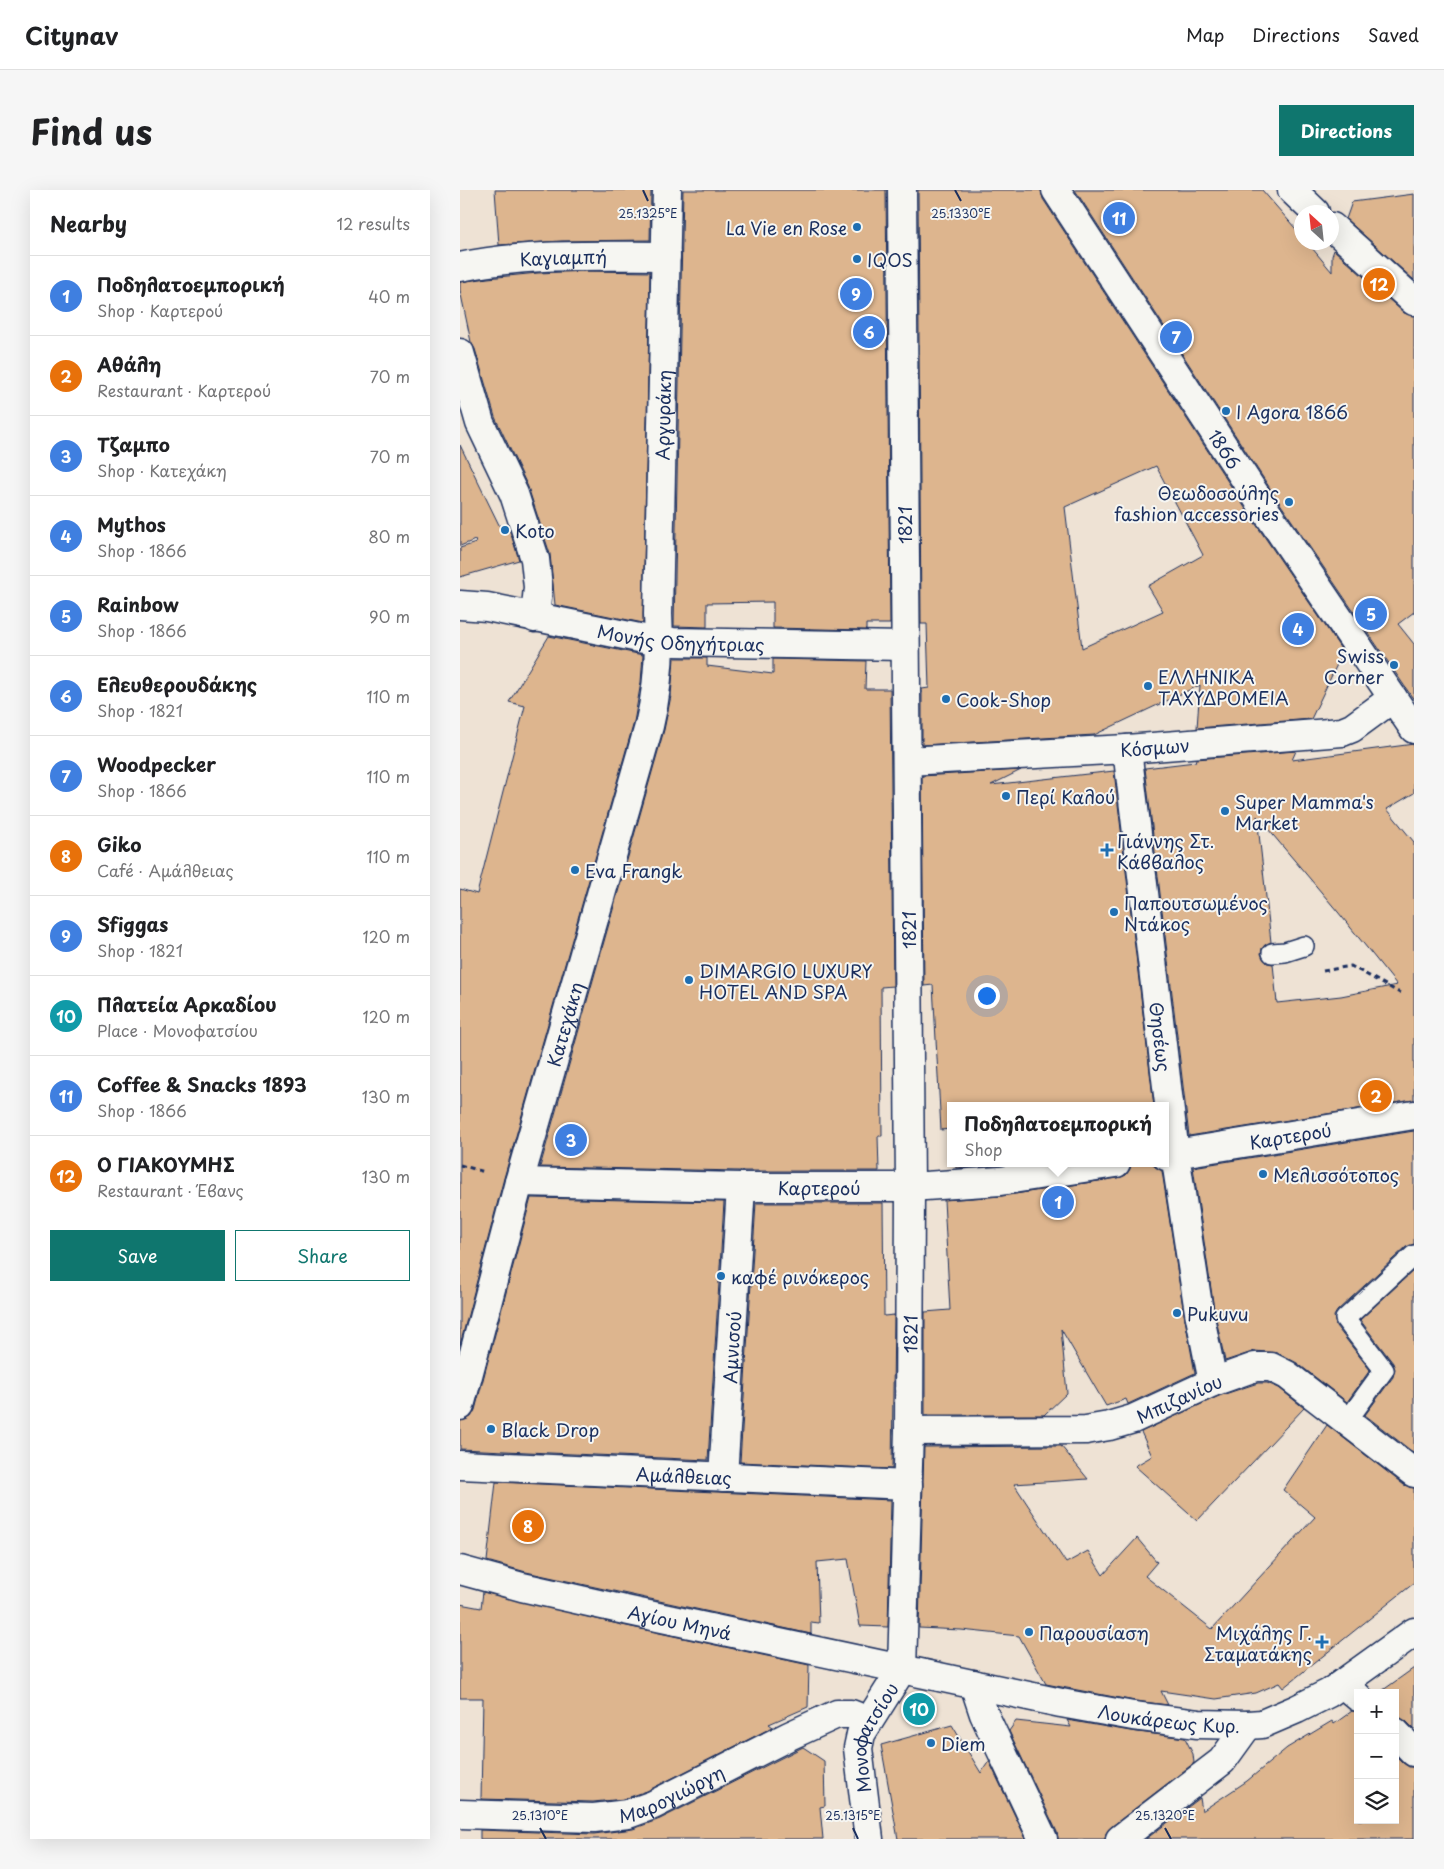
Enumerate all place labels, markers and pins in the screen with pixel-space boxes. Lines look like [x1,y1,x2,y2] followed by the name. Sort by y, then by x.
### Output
[1103,199,1135,237] pin: 11
[726,214,847,241] place label: La Vie en Rose
[851,221,863,233] marker: La Vie en Rose
[867,246,913,273] place label: IQOS
[851,253,863,265] marker: IQOS
[1363,265,1395,303] pin: 12
[840,275,872,313] pin: 9
[853,313,885,351] pin: 6
[1160,318,1192,356] pin: 7
[1236,398,1348,425] place label: I Agora 1866
[1220,405,1232,417] marker: I Agora 1866
[1114,479,1279,527] place label: Θεωδοσούλης fashion accessories
[1283,496,1295,508] marker: Θεωδοσούλης fashion accessories
[515,517,555,544] place label: Koto
[499,524,511,536] marker: Koto
[1355,595,1387,633] pin: 5
[1282,610,1314,648] pin: 4
[1324,642,1385,690] place label: Swiss Corner
[1388,659,1400,671] marker: Swiss Corner
[1158,663,1289,711] place label: ΕΛΛΗΝΙΚΑ ΤΑΧΥΔΡΟΜΕΙΑ
[1142,680,1154,692] marker: ΕΛΛΗΝΙΚΑ ΤΑΧΥΔΡΟΜΕΙΑ
[956,686,1051,713] place label: Cook-Shop
[940,693,952,705] marker: Cook-Shop
[1016,783,1115,810] place label: Περί Καλού
[1235,788,1374,836] place label: Super Mamma's Market
[1000,790,1012,802] marker: Περί Καλού
[1219,805,1231,817] marker: Super Mamma's Market
[1117,827,1215,875] place label: Γιάννης Στ. Κάββαλος
[1101,844,1113,856] marker: Γιάννης Στ. Κάββαλος
[585,857,683,884] place label: Eva Frangk
[569,864,581,876] marker: Eva Frangk
[1124,889,1268,937] place label: Παπουτσωμένος Ντάκος
[1108,906,1120,918] marker: Παπουτσωμένος Ντάκος
[699,957,872,1005] place label: DIMARGIO LUXURY HOTEL AND SPA
[683,974,695,986] marker: DIMARGIO LUXURY HOTEL AND SPA
[1360,1077,1392,1115] pin: 2
[555,1121,587,1159] pin: 3
[1273,1161,1399,1188] place label: Μελισσότοπος
[1257,1168,1269,1180] marker: Μελισσότοπος
[1042,1183,1074,1221] pin: 1
[731,1263,869,1290] place label: καφέ ρινόκερος
[715,1270,727,1282] marker: καφέ ρινόκερος
[1187,1300,1249,1327] place label: Pukuvu
[1171,1307,1183,1319] marker: Pukuvu
[501,1416,599,1443] place label: Black Drop
[485,1423,497,1435] marker: Black Drop
[512,1507,544,1545] pin: 8
[1039,1619,1149,1646] place label: Παρουσίαση
[1204,1619,1312,1667] place label: Μιχάλης Γ. Σταματάκης
[1023,1626,1035,1638] marker: Παρουσίαση
[1316,1636,1328,1648] marker: Μιχάλης Γ. Σταματάκης
[903,1690,935,1728] pin: 10
[941,1730,986,1757] place label: Diem
[925,1737,937,1749] marker: Diem

